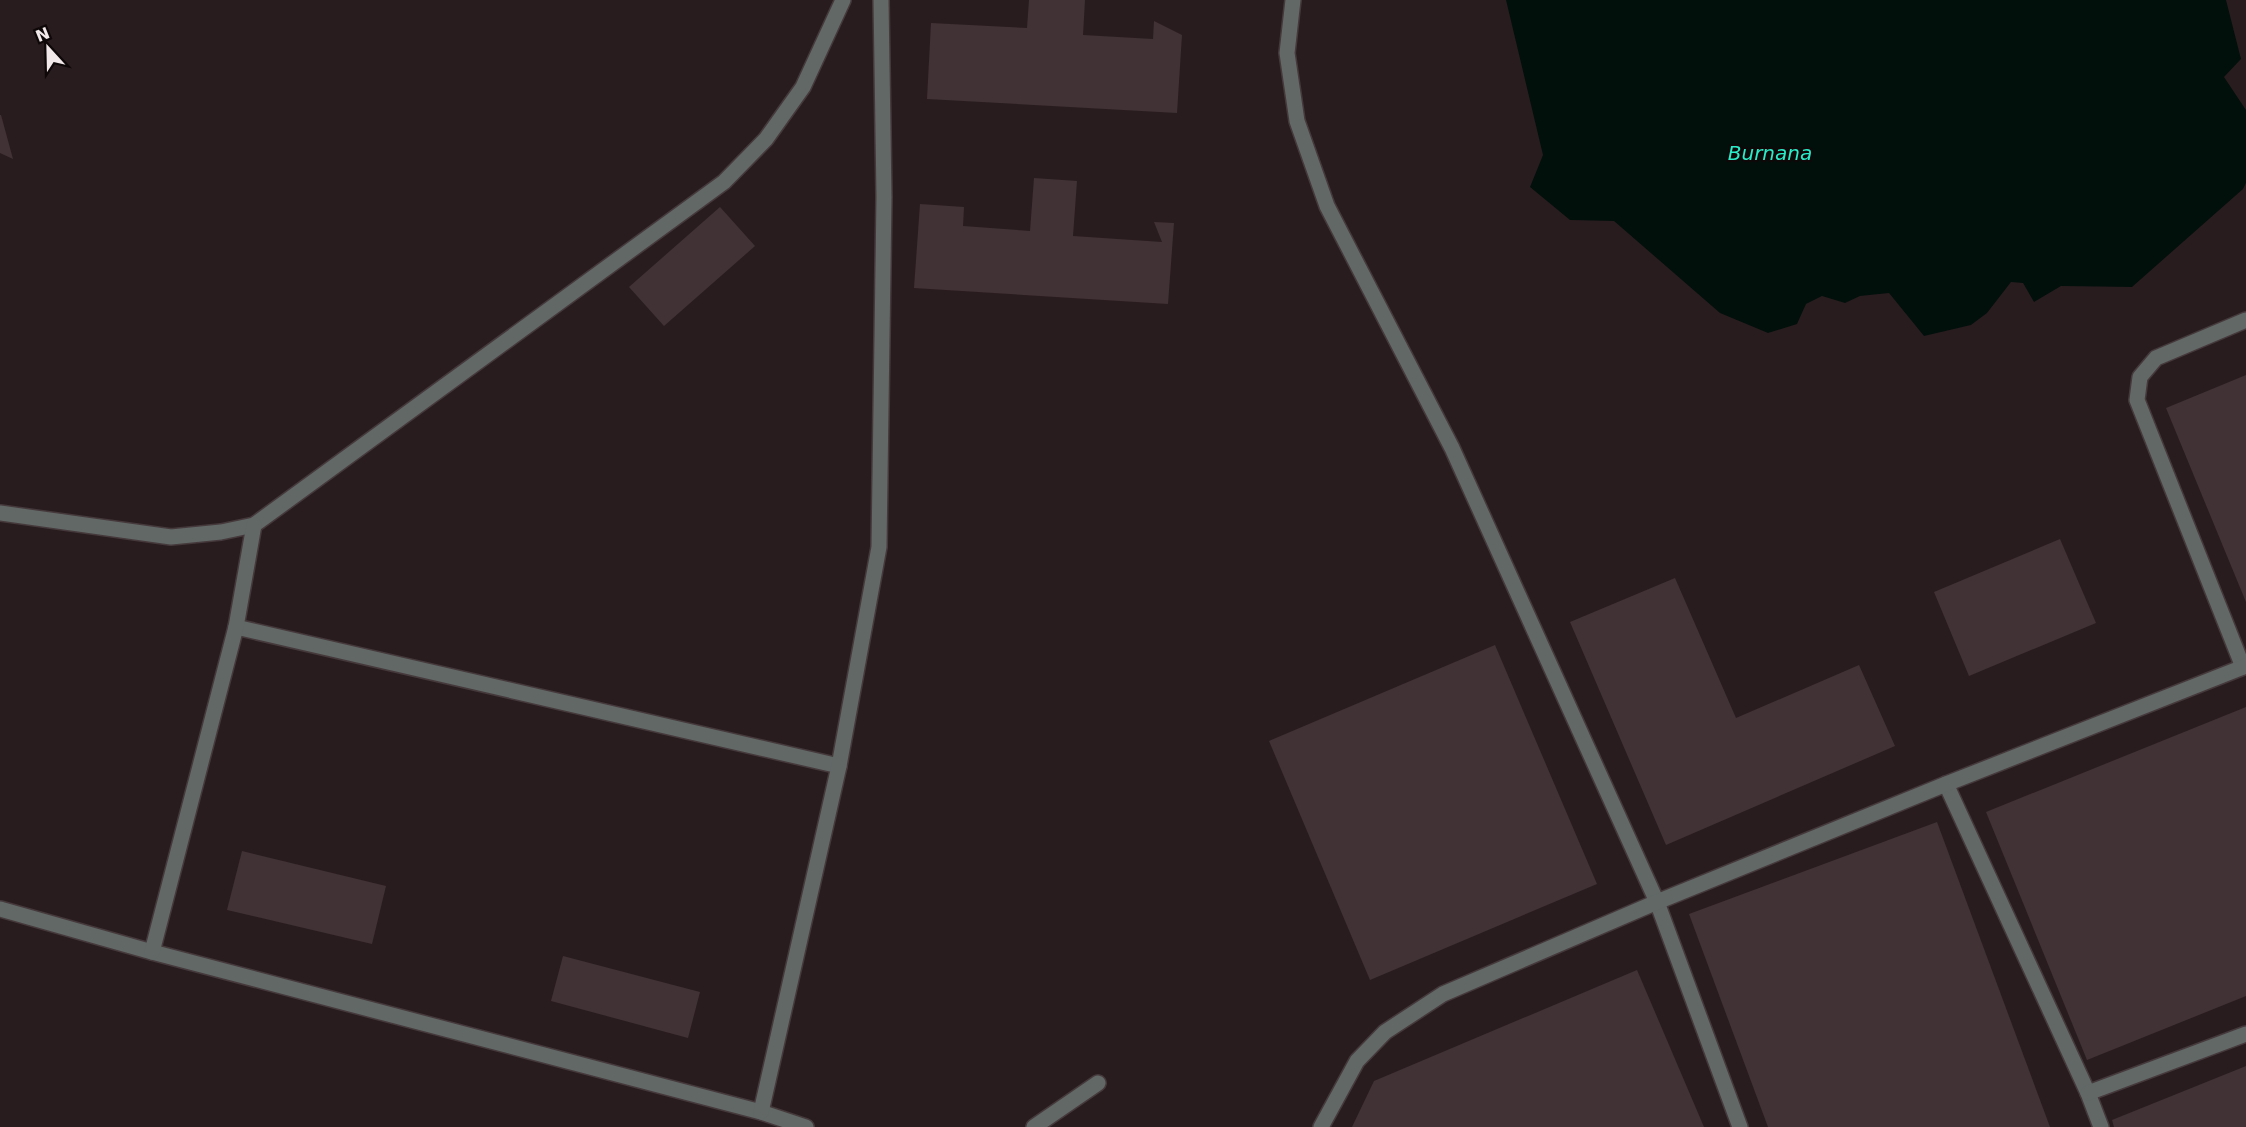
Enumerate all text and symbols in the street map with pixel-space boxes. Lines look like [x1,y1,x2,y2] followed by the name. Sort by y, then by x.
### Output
[18,18,78,78] north arrow
[33,23,52,46] text: N
[1728,141,1812,165] water label: Burnana

